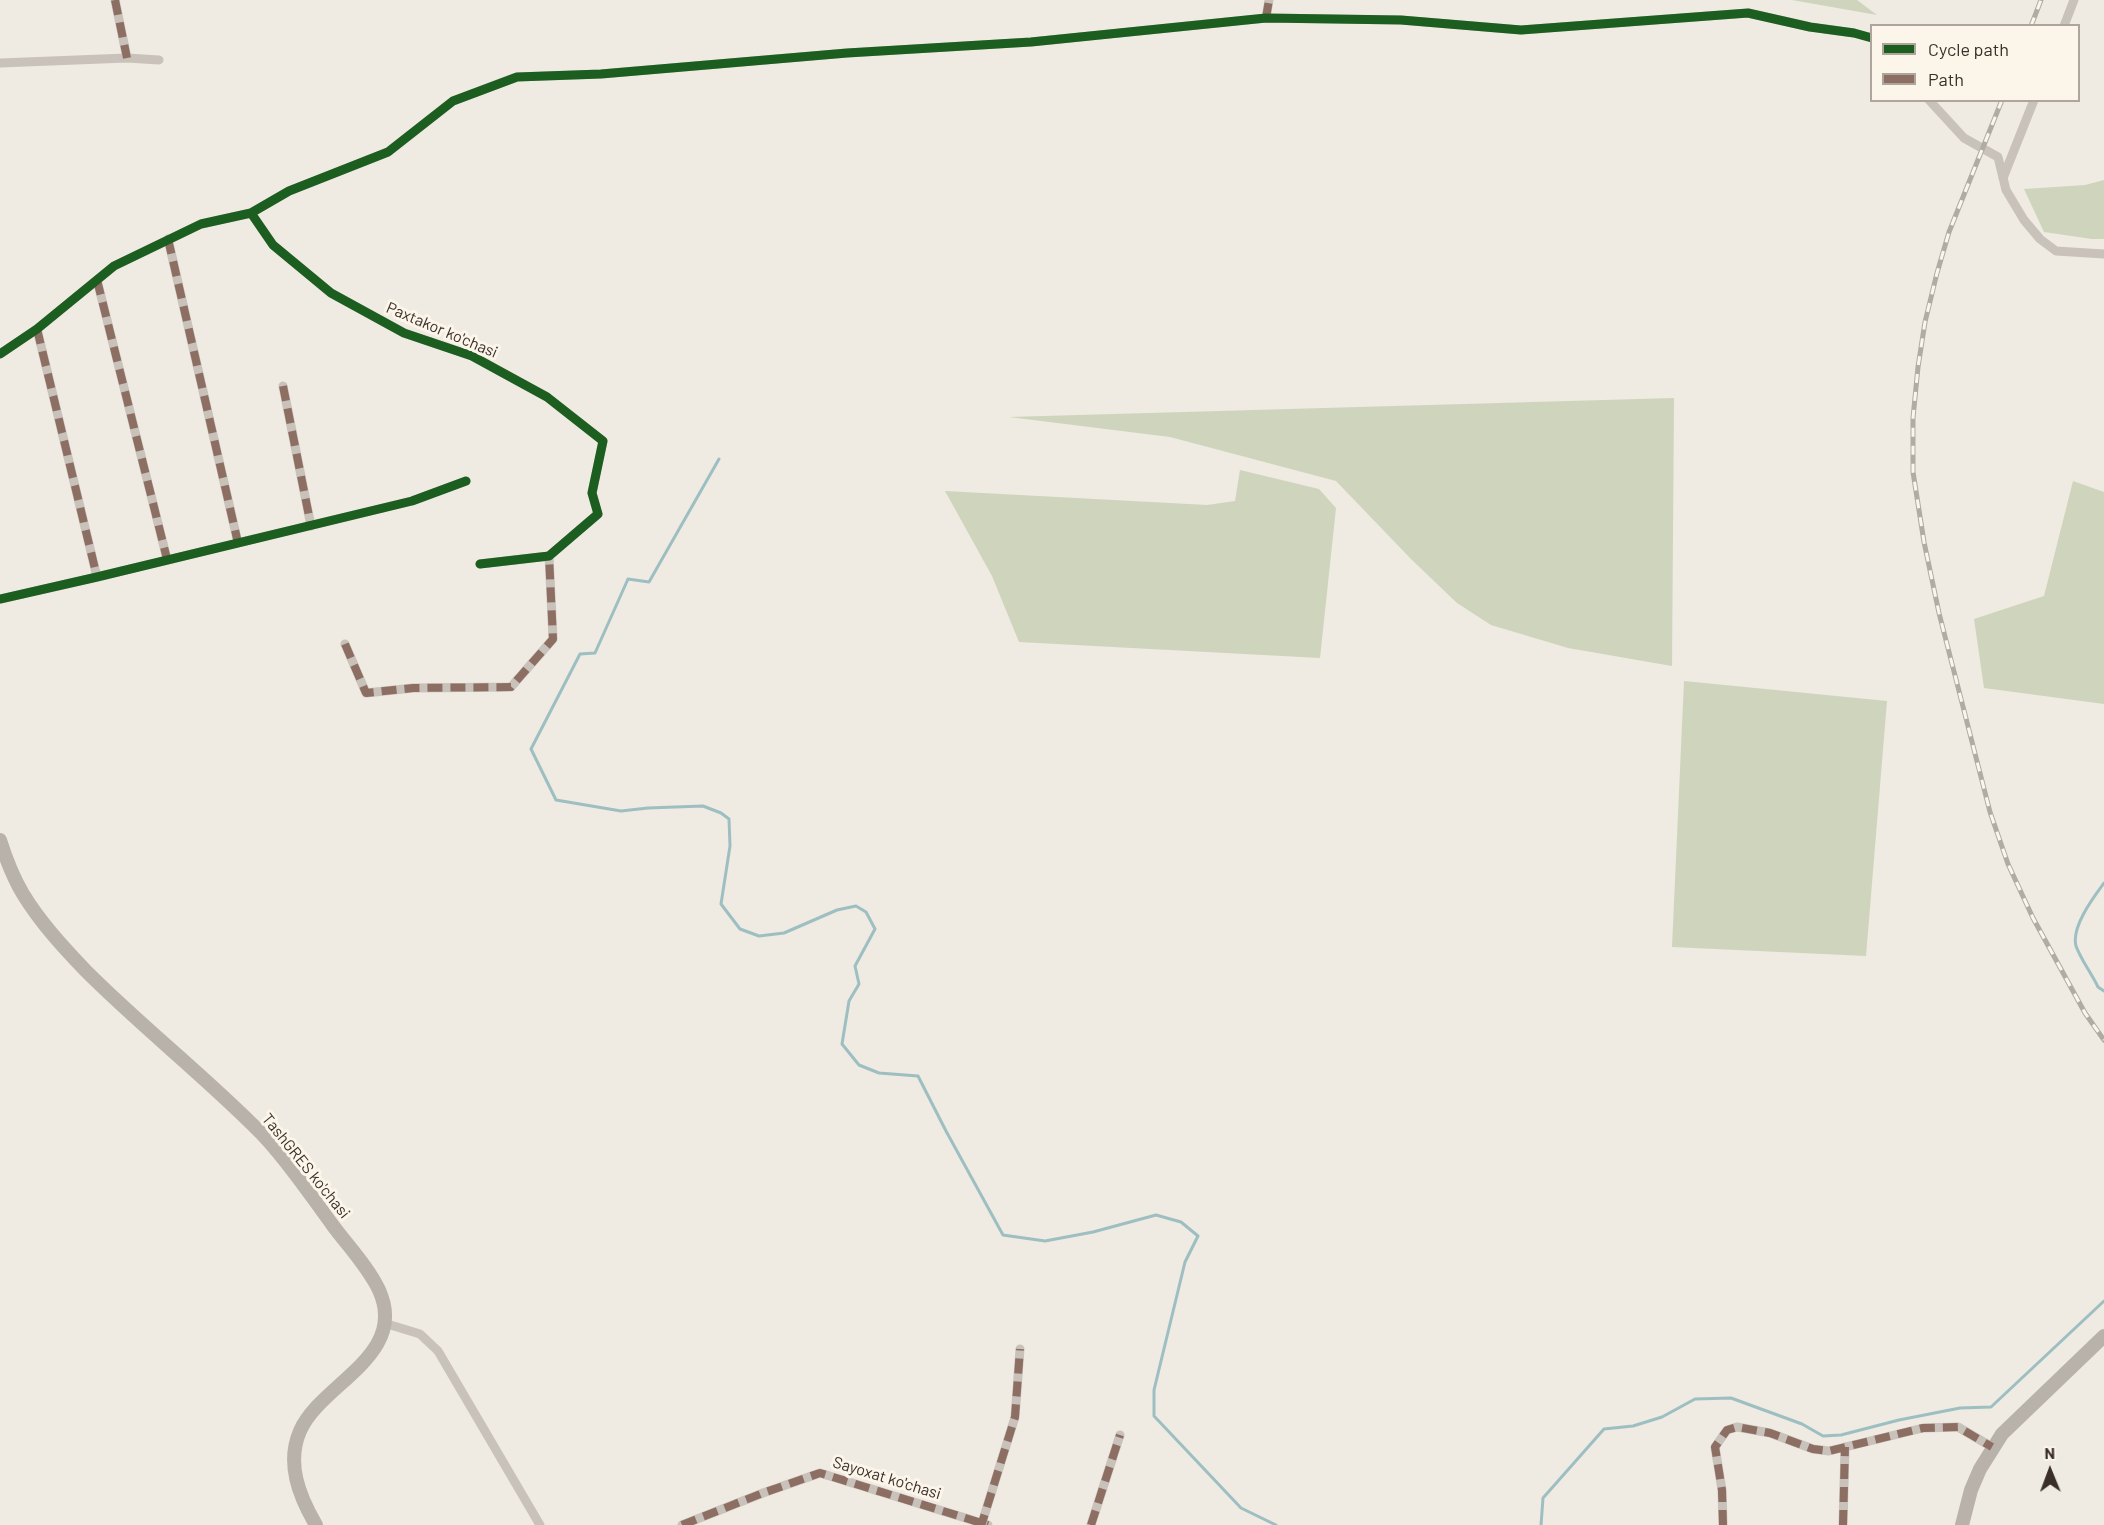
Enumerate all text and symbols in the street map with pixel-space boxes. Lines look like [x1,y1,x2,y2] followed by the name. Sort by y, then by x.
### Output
[1870,24,2080,102] legend
[1928,38,2009,60] text: Cycle path
[1928,68,1964,90] text: Path
[383,298,501,362] street label: Paxtakor ko'chasi
[258,1110,354,1222] street label: TashGRES ko'chasi
[2020,1441,2080,1501] north arrow
[2044,1443,2055,1462] text: N
[831,1452,943,1504] street label: Sayoxat ko'chasi

